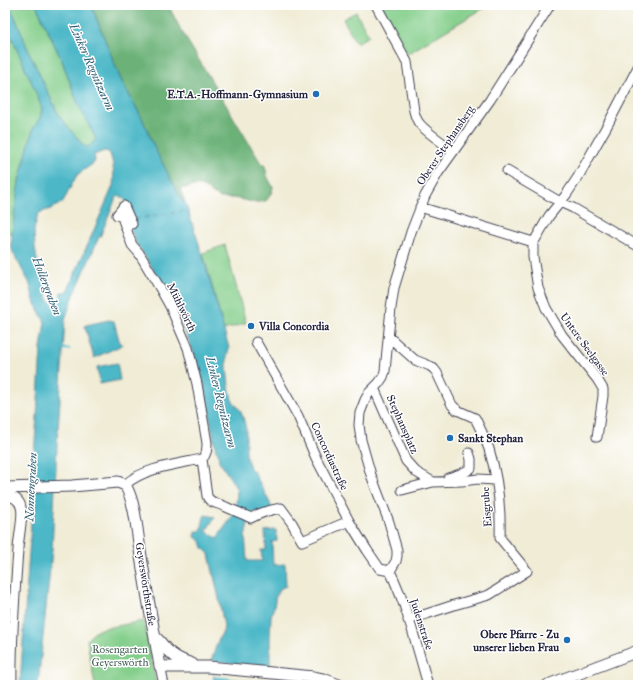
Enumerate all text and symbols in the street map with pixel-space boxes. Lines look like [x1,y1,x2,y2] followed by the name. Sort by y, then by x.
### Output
[66,20,118,113] water label: Linker Regnitzarm
[167,88,309,102] place label: E.T.A.-Hoffmann-Gymnasium
[311,89,321,99] marker: E.T.A.-Hoffmann-Gymnasium
[414,102,477,188] street label: Oberer Stephansberg
[29,254,65,318] water label: Hollergraben
[164,281,199,334] street label: Mühlwörth
[557,310,612,379] street label: Untere Seelgasse
[258,320,330,333] place label: Villa Concordia
[246,321,256,331] marker: Villa Concordia
[203,354,239,450] water label: Linker Regnitzarm
[384,393,421,456] street label: Stephansplatz
[308,420,351,493] street label: Concordiastraße
[458,432,523,446] place label: Sankt Stephan
[445,433,455,443] marker: Sankt Stephan
[22,451,40,523] water label: Nonnengraben
[479,486,494,527] street label: Eisgrube
[133,542,159,627] street label: Geyerswörthstraße
[406,596,436,652] street label: Judenstraße
[472,628,559,654] place label: Obere Pfarre - Zu unserer lieben Frau
[562,635,572,645] marker: Obere Pfarre - Zu unserer lieben Frau
[91,643,149,669] park label: Rosengarten Geyerswörth

